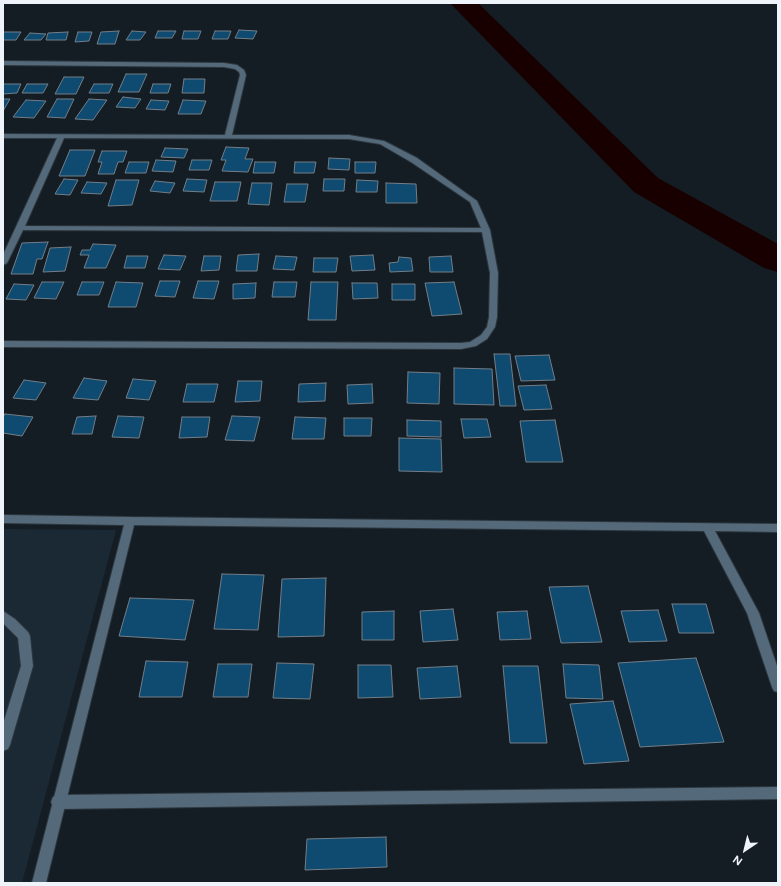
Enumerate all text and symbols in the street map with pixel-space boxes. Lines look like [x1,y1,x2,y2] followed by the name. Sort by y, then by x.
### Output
[725,830,765,870] north arrow
[731,852,745,868] text: N

